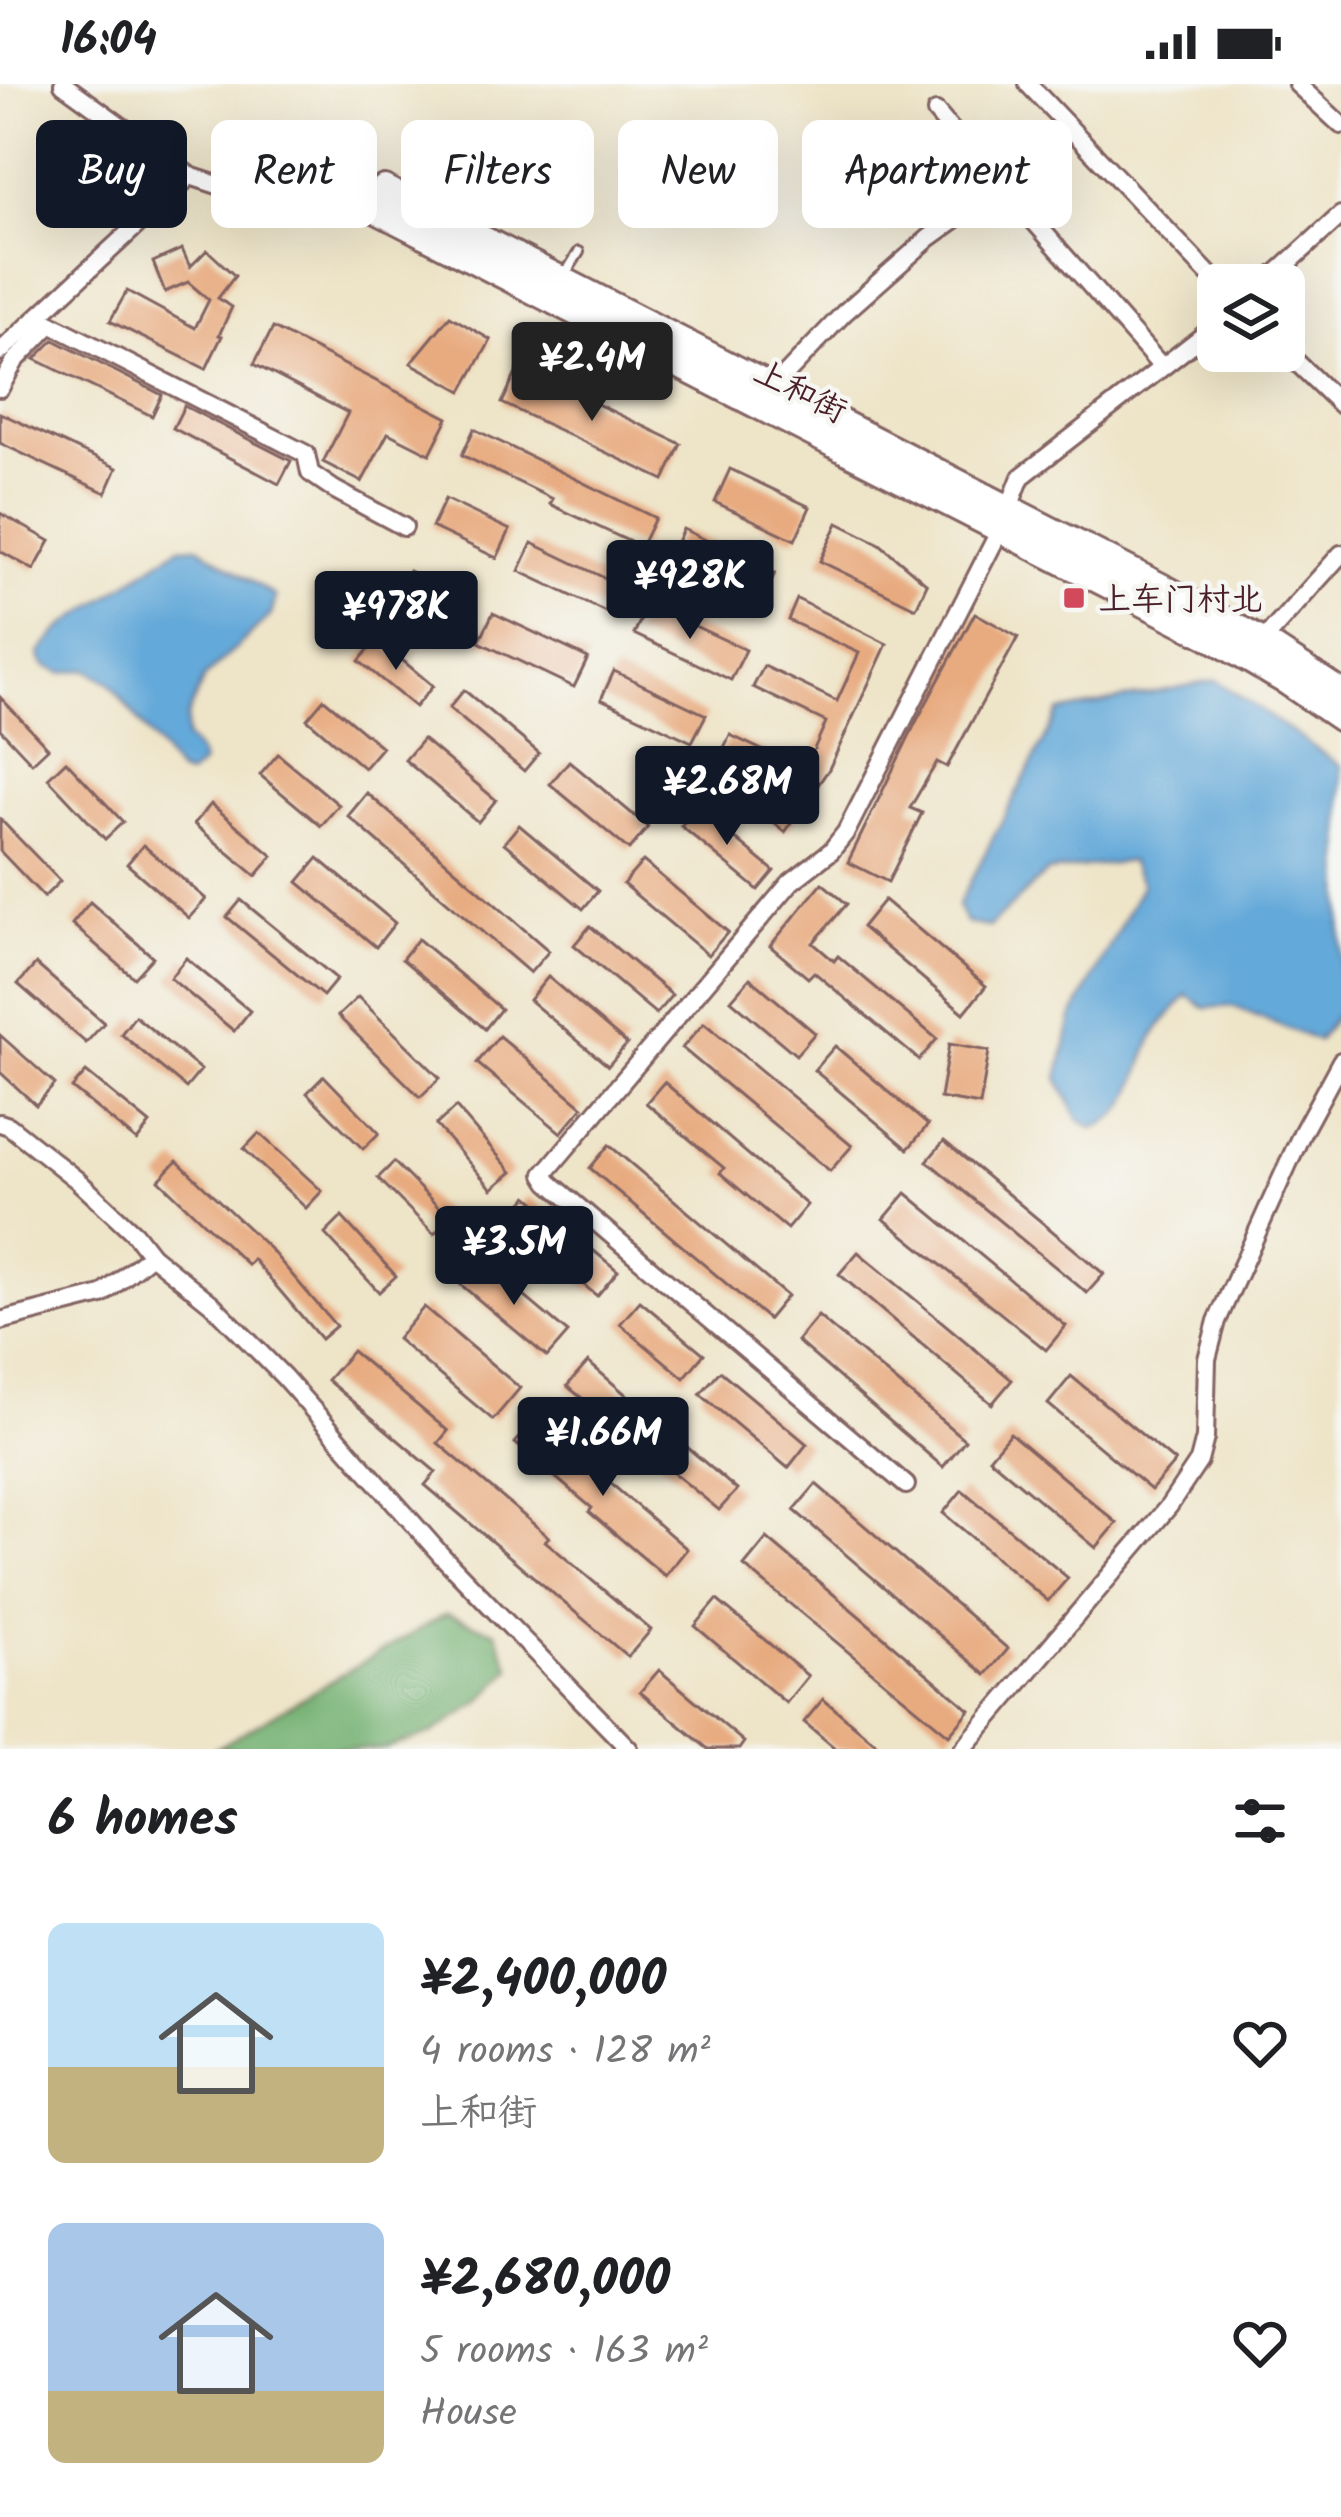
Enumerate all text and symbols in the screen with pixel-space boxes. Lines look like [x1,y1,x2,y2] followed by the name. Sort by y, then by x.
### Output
[60,6,157,78] text: 16:04
[36,120,187,228] chip: Buy
[211,120,377,228] chip: Rent
[401,120,594,228] chip: Filters
[618,120,778,228] chip: New
[802,120,1072,228] chip: Apartment
[1197,264,1305,372] map controls
[1197,264,1305,372] button: layers
[508,322,676,424] pin: ¥2.4M
[539,330,645,392] text: ¥2.4M
[743,347,856,439] street label: 上和街
[606,540,774,642] pin: ¥928K
[634,548,746,610] text: ¥928K
[312,571,480,673] pin: ¥978K
[1098,575,1263,628] place label: 上车门村北
[342,579,450,641] text: ¥978K
[1061,585,1087,611] marker: 上车门村北
[629,746,825,848] pin: ¥2.68M
[662,754,792,816] text: ¥2.68M
[430,1206,598,1308] pin: ¥3.5M
[462,1214,566,1276] text: ¥3.5M
[505,1397,701,1499] pin: ¥1.66M
[545,1405,661,1467] text: ¥1.66M
[48,1781,238,1862] text: 6 homes
[1227,1788,1293,1854] icon: filters
[420,1941,666,2022] text: ¥2,400,000
[144,1971,288,2115] icon: home
[1227,2010,1293,2076] icon: heart
[420,2022,711,2084] text: 4 rooms · 128 m²
[420,2084,537,2146] text: 上和街
[420,2241,670,2322] text: ¥2,680,000
[144,2271,288,2415] icon: home
[1227,2310,1293,2376] icon: heart
[420,2322,708,2384] text: 5 rooms · 163 m²
[420,2384,517,2446] text: House

